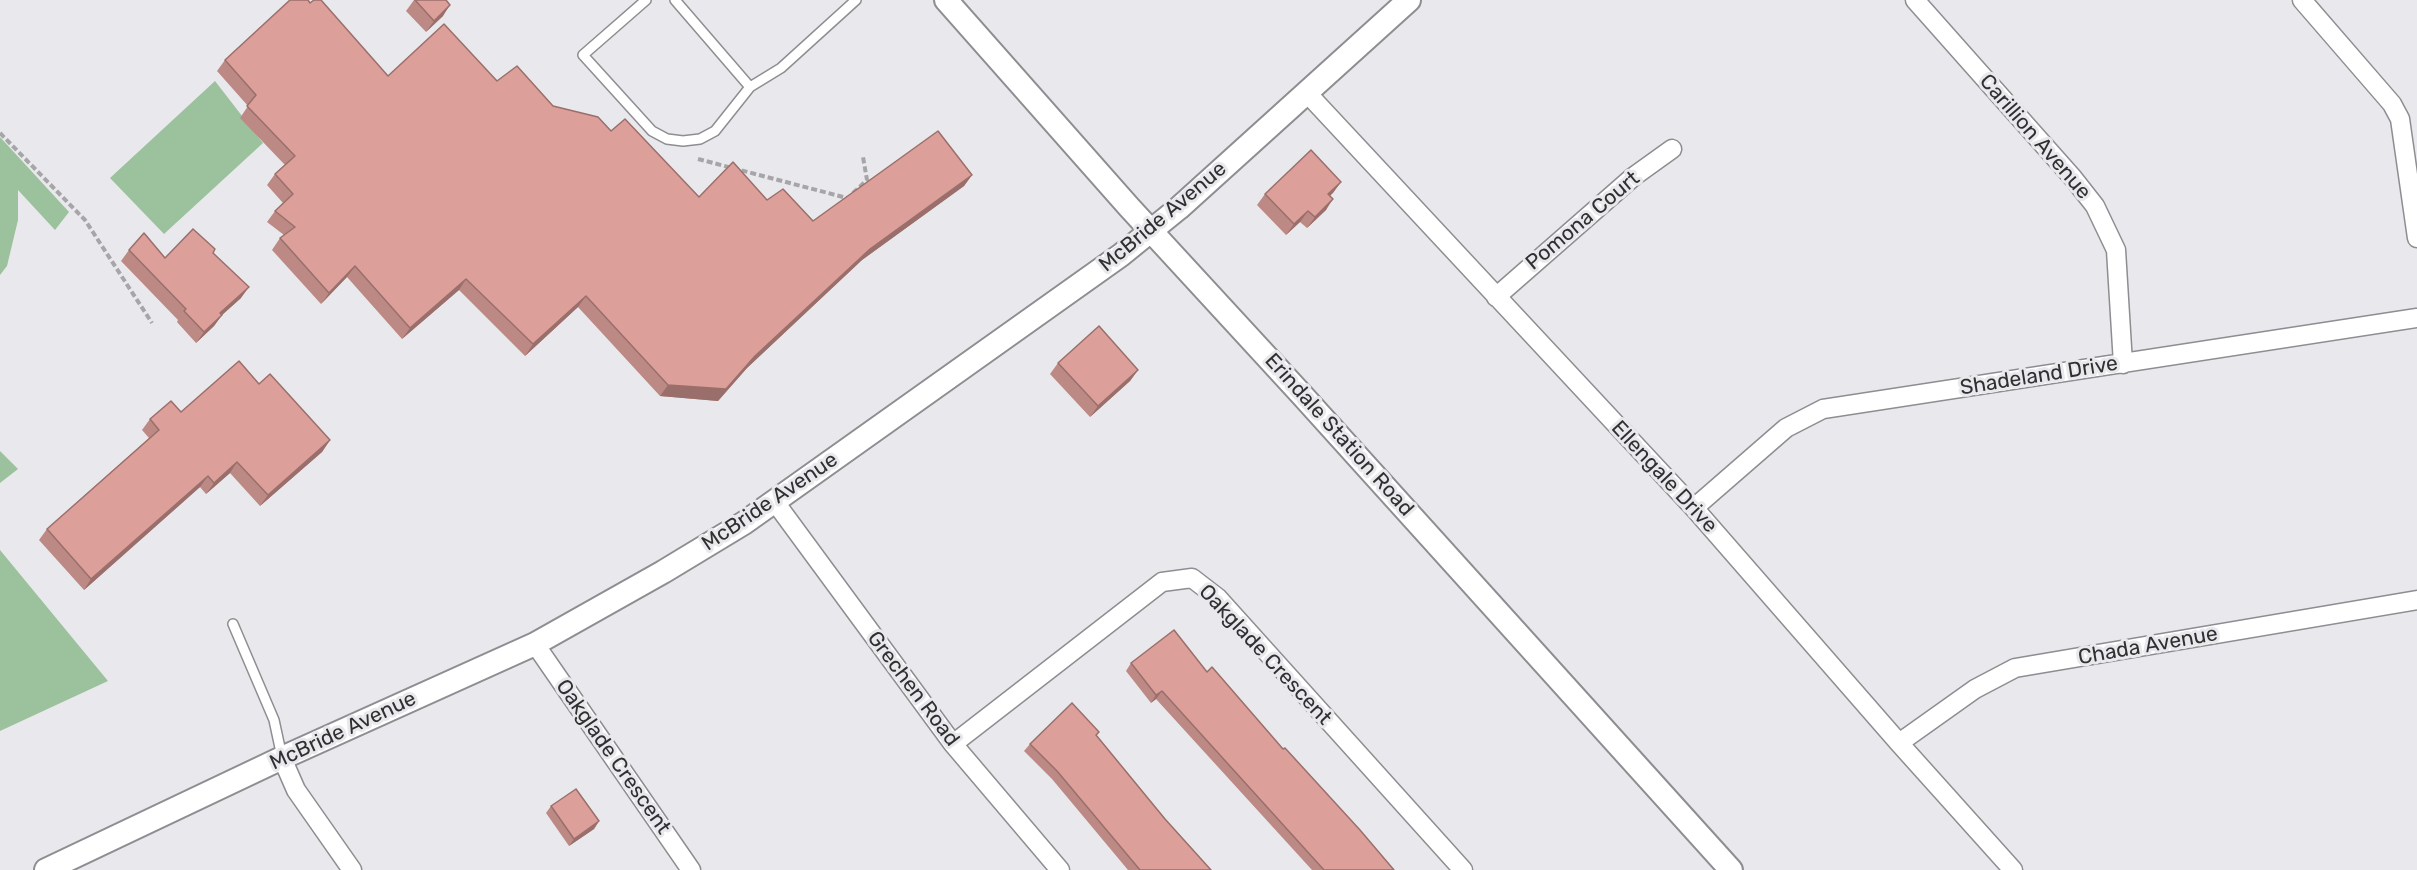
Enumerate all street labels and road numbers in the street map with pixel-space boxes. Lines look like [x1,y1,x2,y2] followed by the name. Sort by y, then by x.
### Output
[1974,69,2096,205] street label: Carillion Avenue
[1094,156,1232,278] street label: McBride Avenue
[1521,166,1645,276] street label: Pomona Court
[1259,348,1419,522] street label: Erindale Station Road
[1958,351,2120,401] street label: Shadeland Drive
[1606,416,1722,538] street label: Ellengale Drive
[697,447,843,557] street label: McBride Avenue
[1193,579,1337,731] street label: Oakglade Crescent
[2076,621,2220,671] street label: Chada Avenue
[862,626,964,752] street label: Grechen Road
[550,675,676,839] street label: Oakglade Crescent
[266,686,420,776] street label: McBride Avenue

